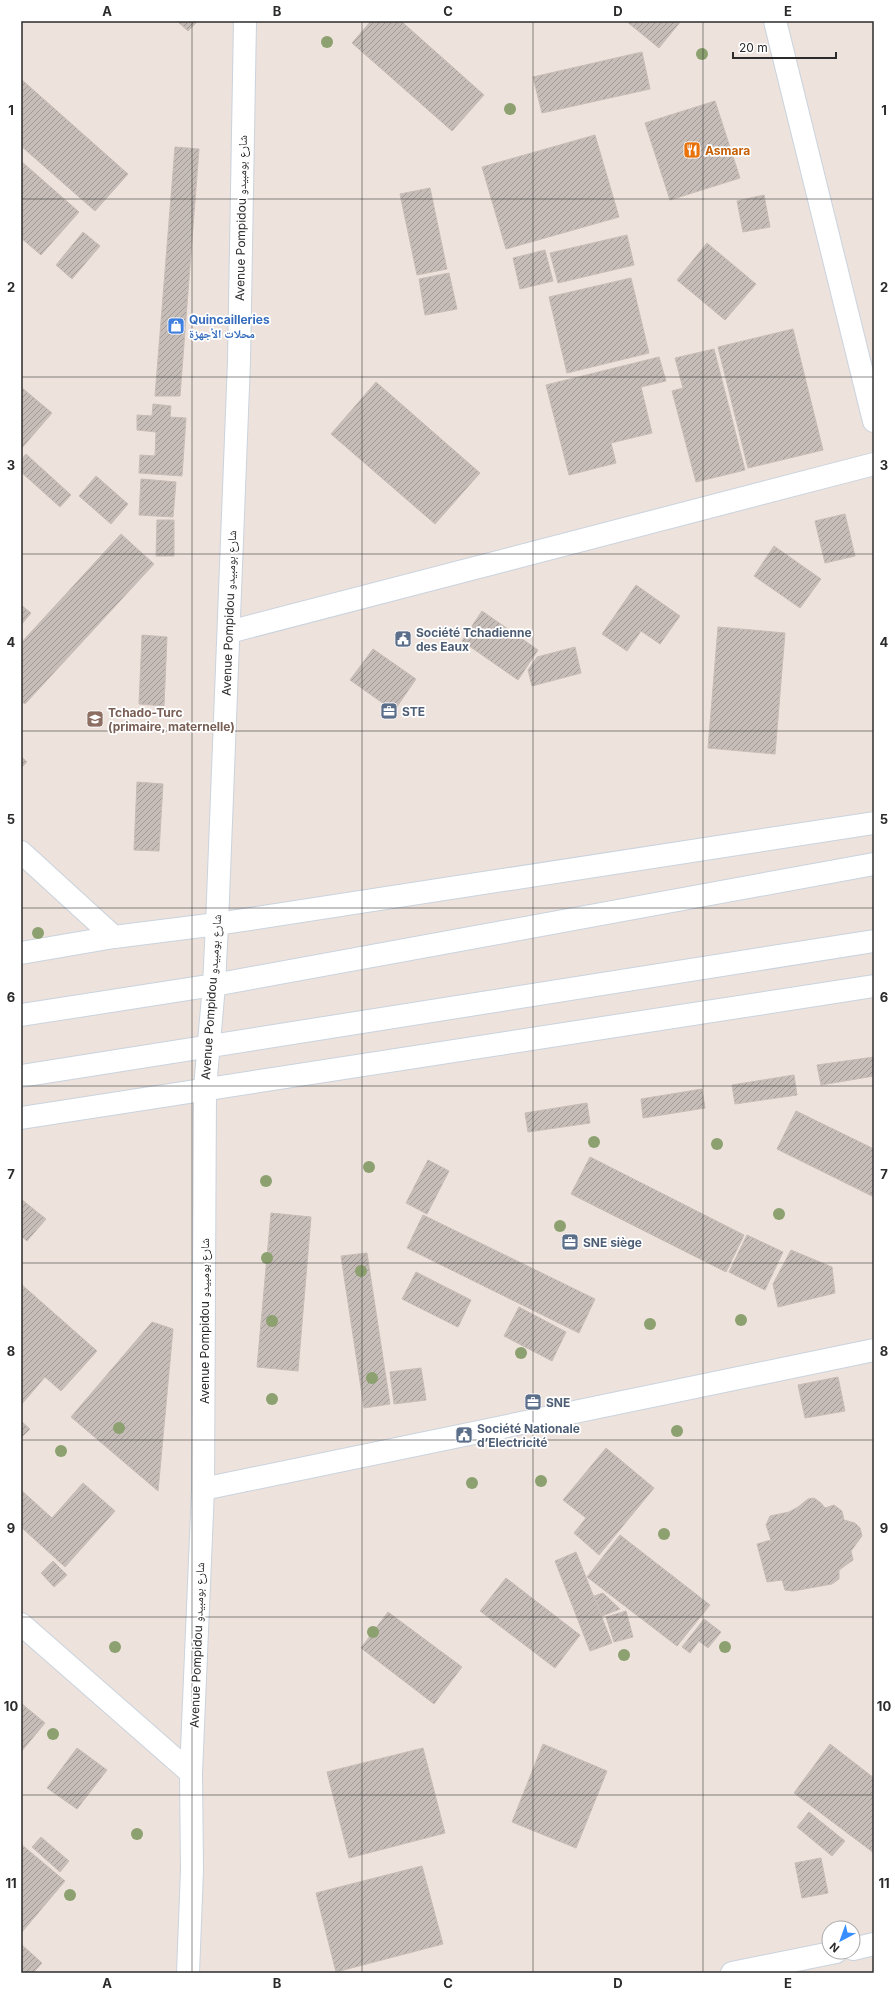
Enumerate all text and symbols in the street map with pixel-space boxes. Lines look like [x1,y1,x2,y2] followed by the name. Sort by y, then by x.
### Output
[102,3,112,19] text: A
[273,3,282,19] text: B
[443,3,453,19] text: C
[613,3,623,19] text: D
[784,3,792,19] text: E
[733,34,836,60] scale bar
[739,40,768,55] text: 20 m
[8,102,14,118] text: 1
[881,102,887,118] text: 1
[232,135,251,301] street label: Avenue Pompidou شارع بومبيدو
[682,140,702,160] restaurant icon: Asmara
[705,143,750,158] place label: Asmara
[7,279,15,295] text: 2
[880,279,888,295] text: 2
[189,312,270,341] place label: Quincailleries محلات الأجهزة
[166,316,186,336] shop icon: Quincailleries محلات الأجهزة
[7,457,15,473] text: 3
[880,457,888,473] text: 3
[219,530,240,696] street label: Avenue Pompidou شارع بومبيدو
[416,625,532,654] place label: Société Tchadienne des Eaux
[393,629,413,649] public building icon: Société Tchadienne des Eaux
[7,634,16,650] text: 4
[880,634,889,650] text: 4
[379,701,399,721] office icon: STE
[402,704,425,719] place label: STE
[108,705,235,734] place label: Tchado-Turc (primaire, maternelle)
[85,709,105,729] school or university icon: Tchado-Turc (primaire, maternelle)
[7,811,15,827] text: 5
[880,811,888,827] text: 5
[198,914,225,1080] street label: Avenue Pompidou شارع بومبيدو
[7,989,15,1005] text: 6
[880,989,888,1005] text: 6
[7,1166,15,1182] text: 7
[880,1166,888,1182] text: 7
[560,1232,580,1252] office icon: SNE siège
[583,1235,642,1250] place label: SNE siège
[197,1238,213,1404] street label: Avenue Pompidou شارع بومبيدو
[7,1343,15,1359] text: 8
[880,1343,888,1359] text: 8
[523,1392,543,1412] office icon: SNE
[546,1395,570,1410] place label: SNE
[477,1421,580,1450] place label: Société Nationale d’Electricité
[454,1425,474,1445] public building icon: Société Nationale d’Electricité
[7,1520,15,1536] text: 9
[880,1520,888,1536] text: 9
[187,1562,208,1728] street label: Avenue Pompidou شارع بومبيدو
[4,1698,18,1714] text: 10
[877,1698,891,1714] text: 10
[5,1875,17,1891] text: 11
[878,1875,890,1891] text: 11
[821,1920,861,1960] north arrow
[827,1940,842,1956] text: N
[102,1975,112,1991] text: A
[273,1975,282,1991] text: B
[443,1975,453,1991] text: C
[613,1975,623,1991] text: D
[784,1975,792,1991] text: E

